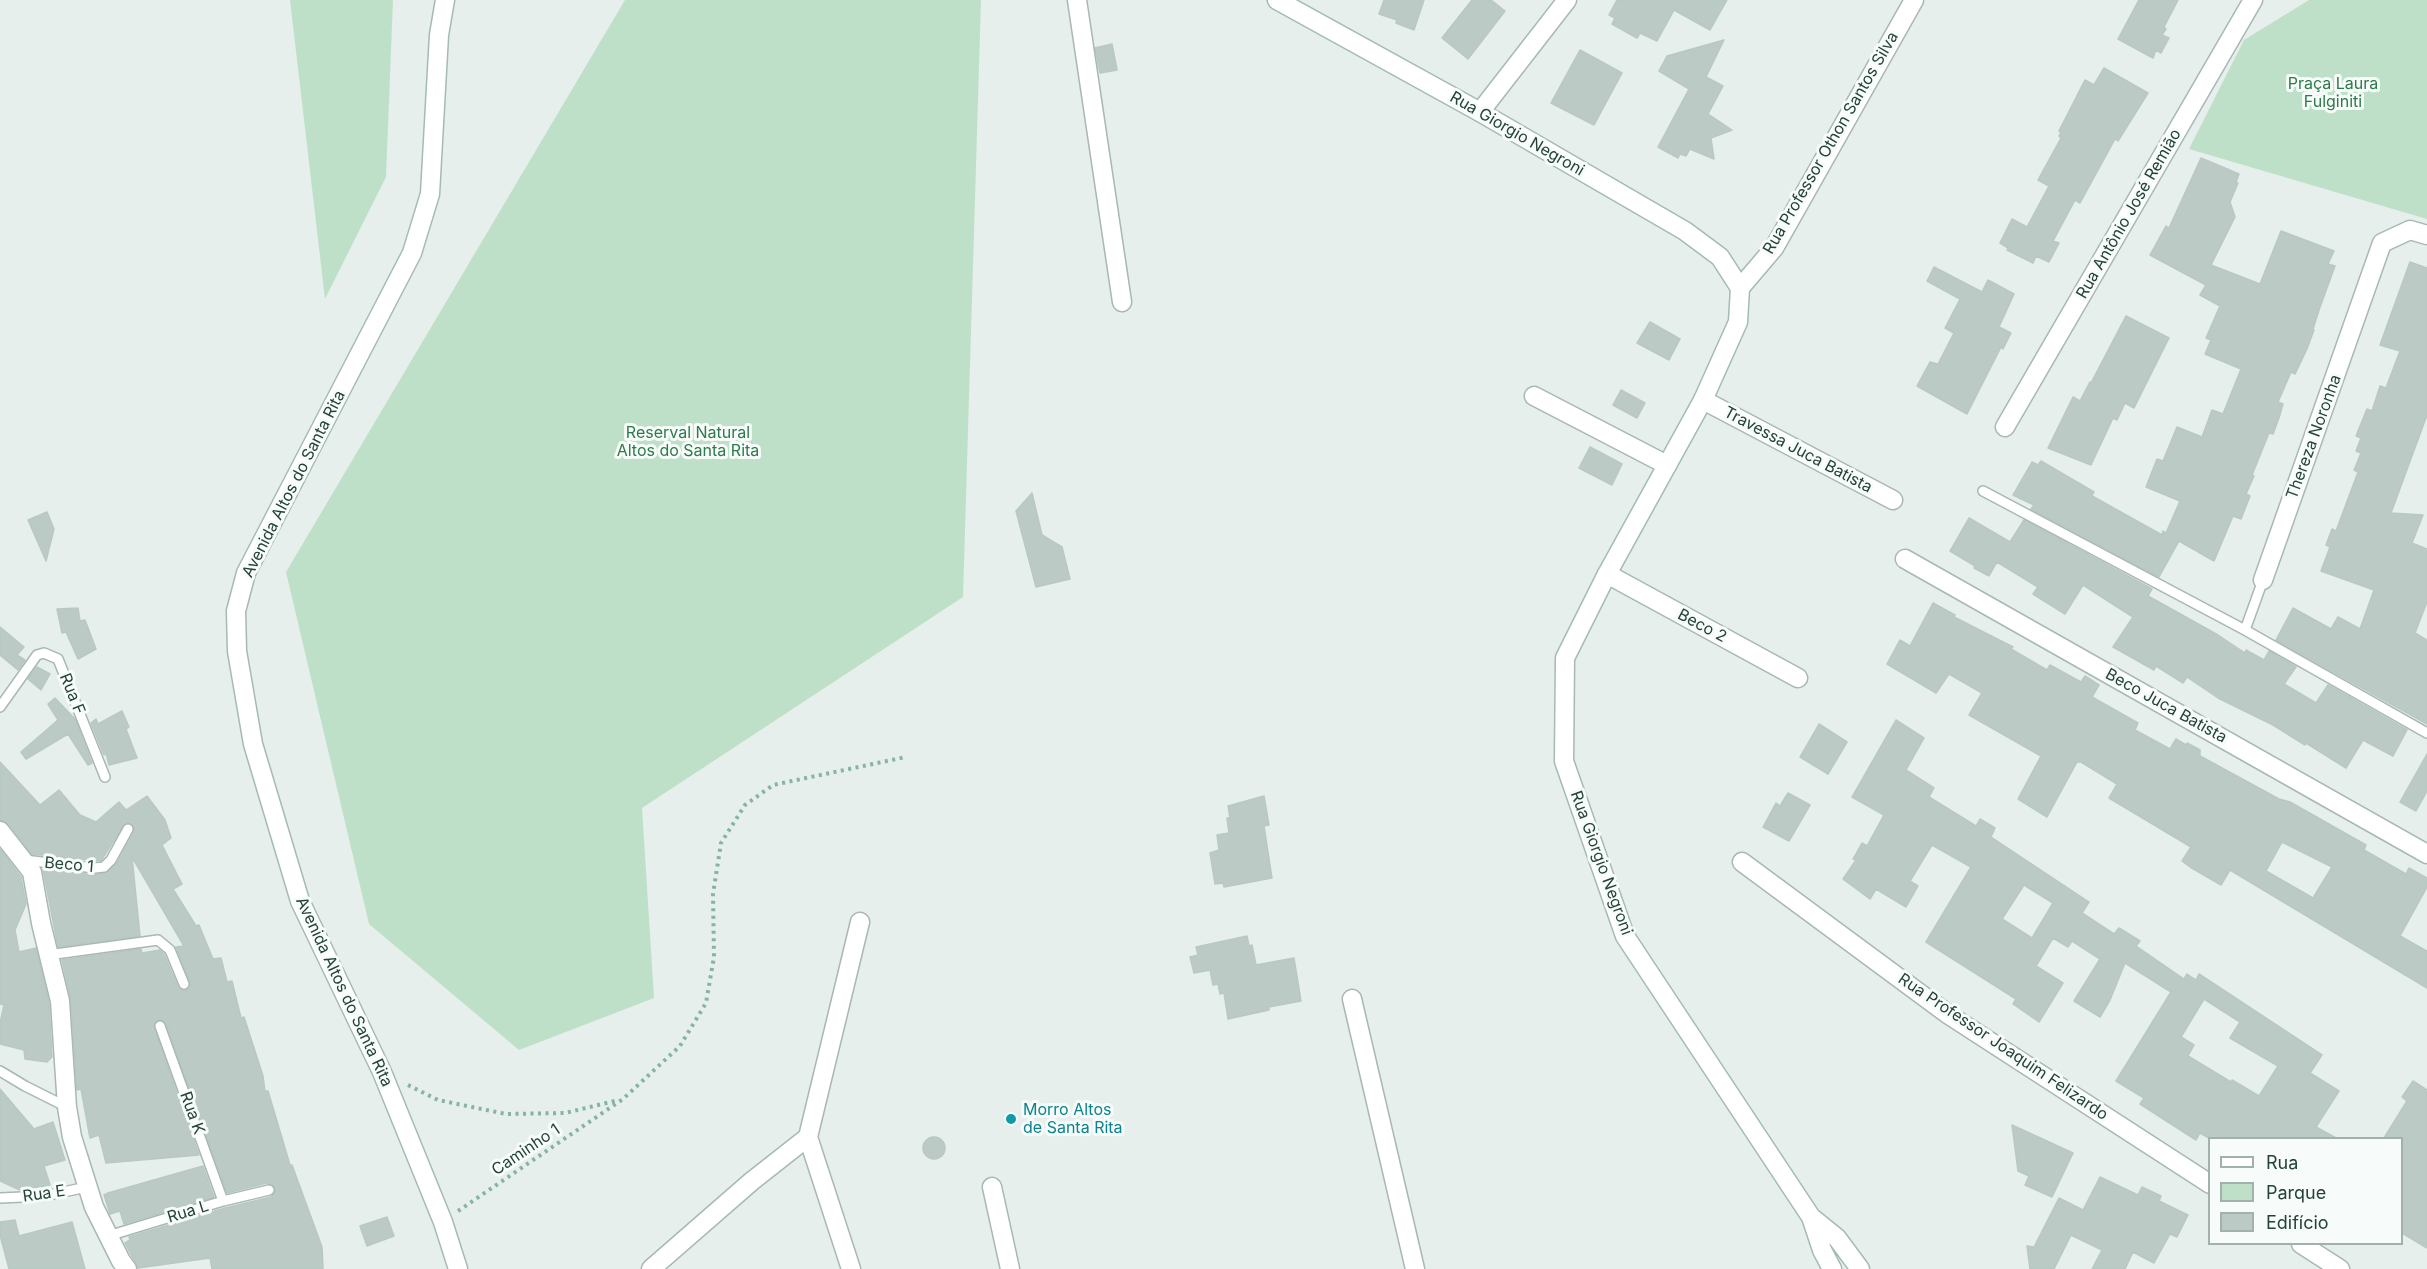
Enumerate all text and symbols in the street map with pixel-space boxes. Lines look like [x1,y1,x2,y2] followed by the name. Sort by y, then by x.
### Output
[1759,28,1903,258] street label: Rua Professor Othon Santos Silva
[2288,74,2378,112] park label: Praça Laura Fulginiti
[1446,88,1588,180] street label: Rua Giorgio Negroni
[2073,126,2185,302] street label: Rua Antônio José Remião
[2283,372,2345,502] street label: Thereza Noronha
[238,387,350,581] street label: Avenida Altos do Santa Rita
[1721,403,1875,497] street label: Travessa Juca Batista
[617,423,759,461] park label: Reserval Natural Altos do Santa Rita
[1674,605,1730,647] street label: Beco 2
[2102,665,2230,747] street label: Beco Juca Batista
[55,671,89,717] street label: Rua F
[1566,788,1636,938] street label: Rua Giorgio Negroni
[43,853,95,877] street label: Beco 1
[292,894,396,1090] street label: Avenida Altos do Santa Rita
[1894,969,2112,1125] street label: Rua Professor Joaquim Felizardo
[175,1089,209,1137] street label: Rua K
[1023,1100,1123,1138] place label: Morro Altos de Santa Rita
[1004,1112,1018,1126] marker: Morro Altos de Santa Rita
[488,1120,564,1180] street label: Caminho 1
[2208,1137,2403,1245] legend
[2266,1152,2298,1173] text: Rua
[21,1182,67,1206] street label: Rua E
[2266,1182,2326,1203] text: Parque
[165,1197,211,1227] street label: Rua L
[2266,1212,2329,1233] text: Edifício

